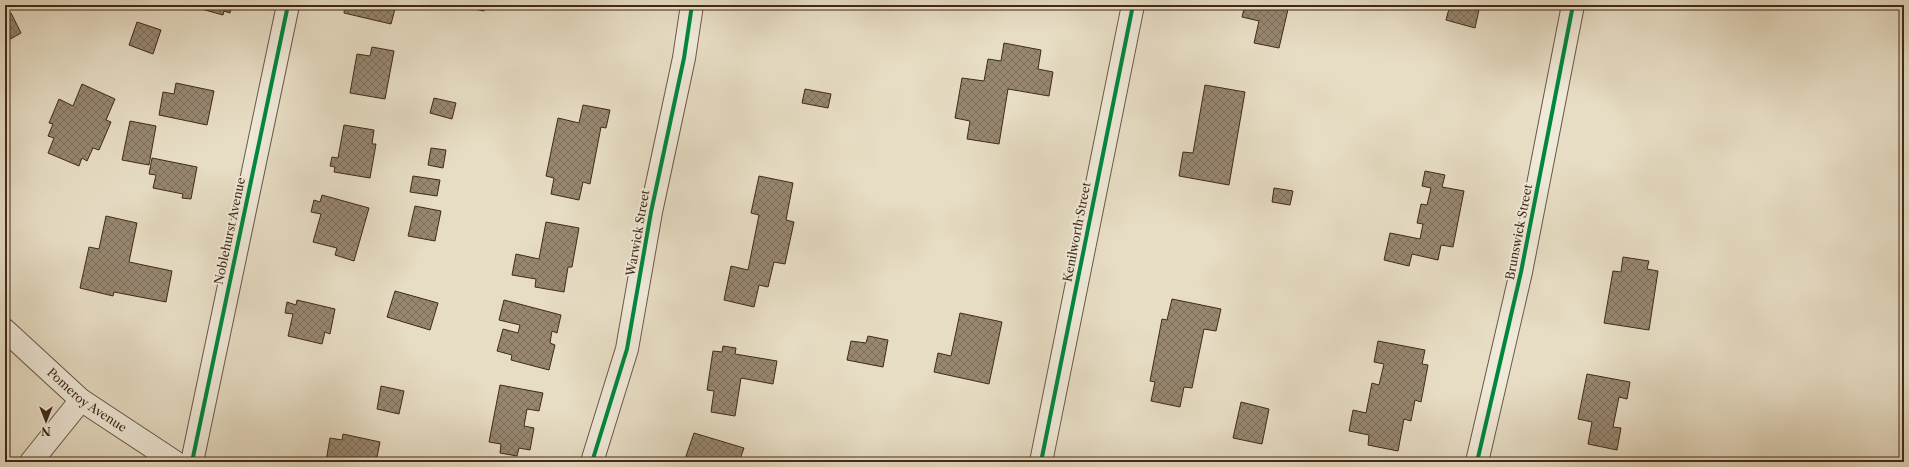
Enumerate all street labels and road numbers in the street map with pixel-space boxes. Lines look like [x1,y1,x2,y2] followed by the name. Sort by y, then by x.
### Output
[211,176,248,286] street label: Noblehurst Avenue
[1059,180,1094,283] street label: Kenilworth Street
[1502,182,1535,281] street label: Brunswick Street
[622,188,653,278] street label: Warwick Street
[44,365,130,435] street label: Pomeroy Avenue

